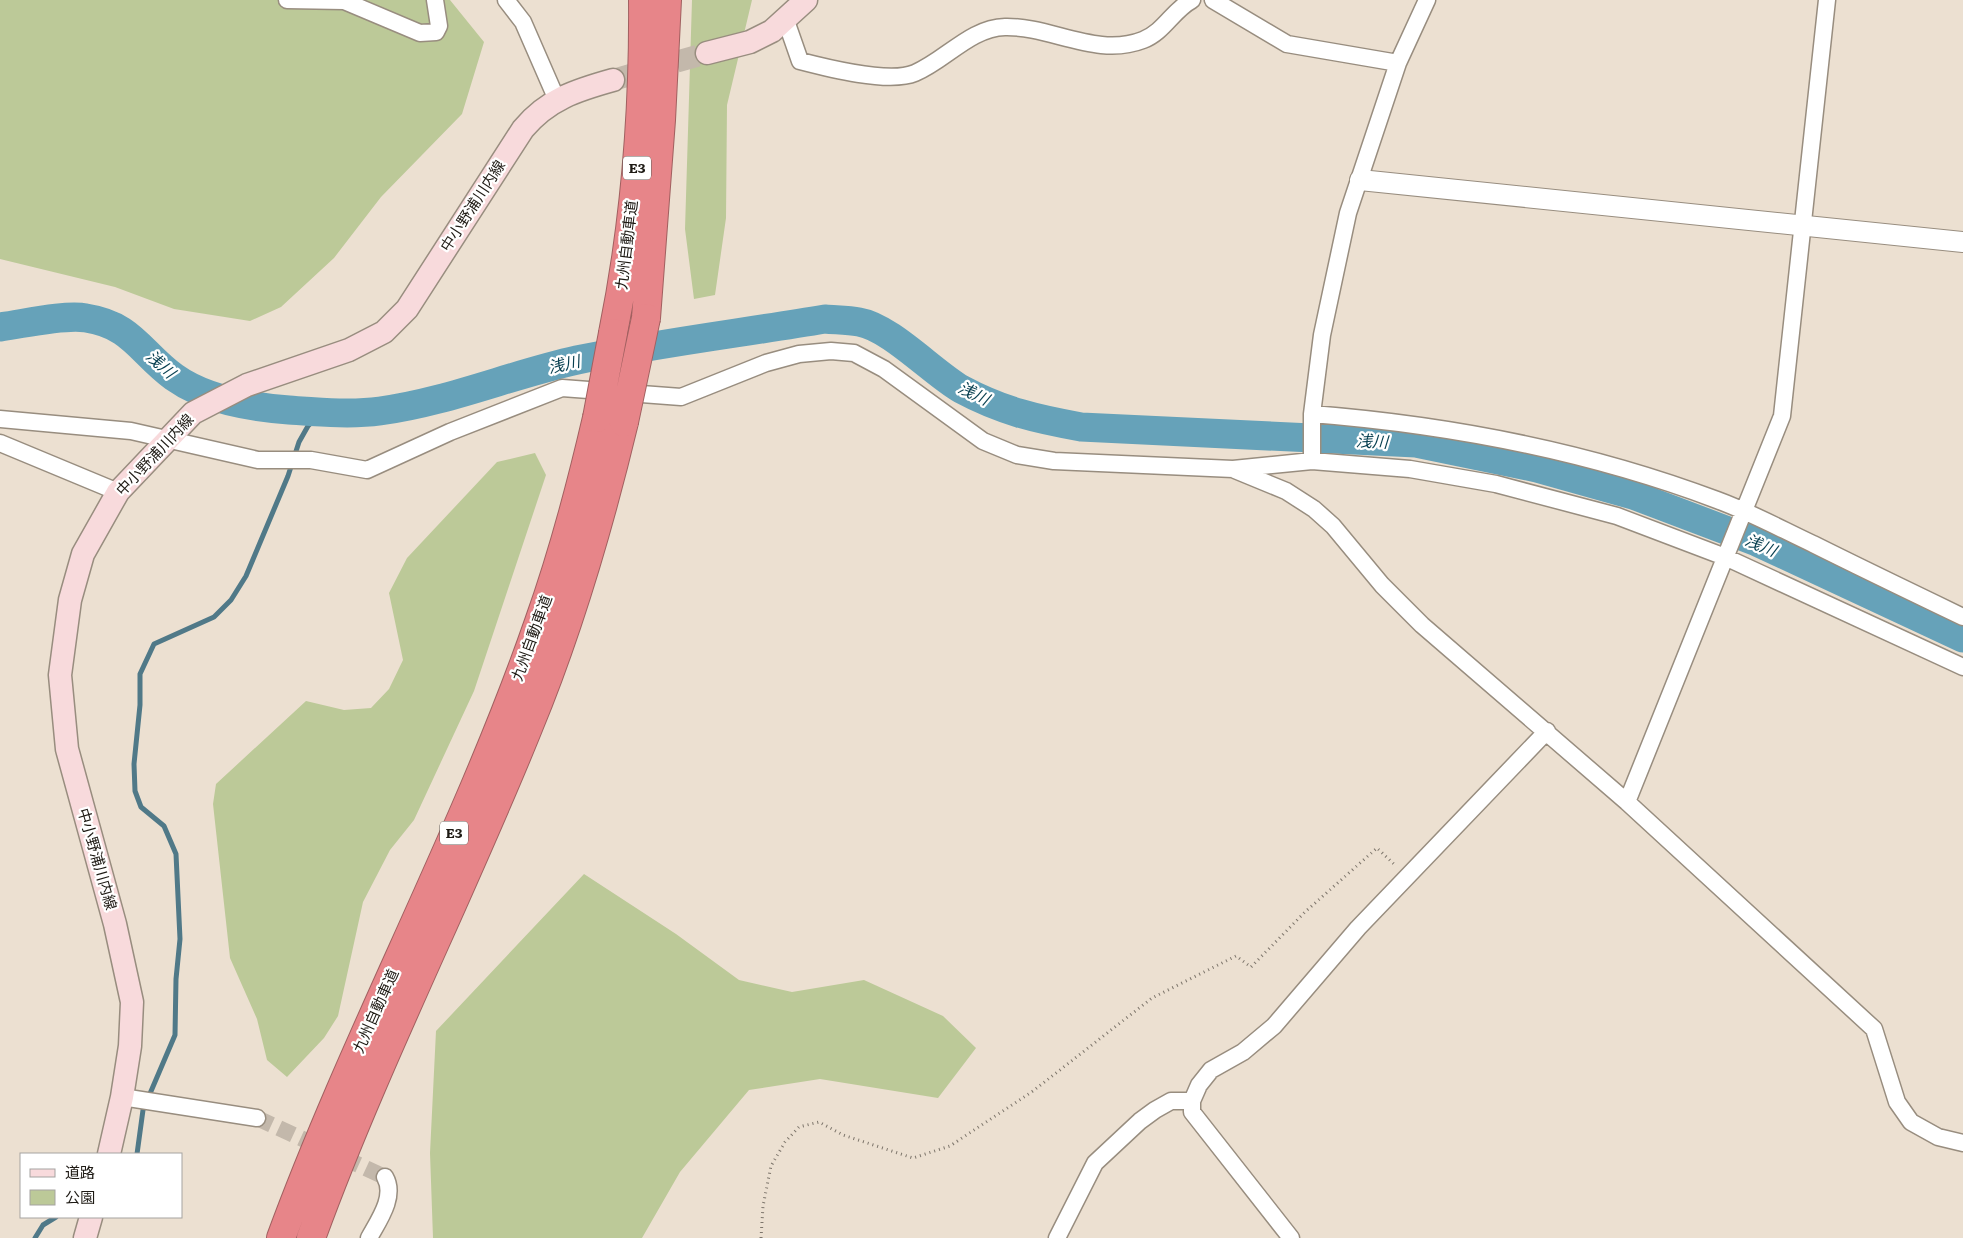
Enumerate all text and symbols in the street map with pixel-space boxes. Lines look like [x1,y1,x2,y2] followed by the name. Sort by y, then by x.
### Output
[433,155,510,255] street label: 中小野浦川内線
[623,156,651,180] road number: E3
[609,199,642,291] street label: 九州自動車道
[142,344,183,384] water label: 浅川
[546,348,584,378] water label: 浅川
[955,374,996,411] water label: 浅川
[110,408,198,500] street label: 中小野浦川内線
[1355,427,1391,453] water label: 浅川
[1742,527,1783,562] water label: 浅川
[504,591,557,684] street label: 九州自動車道
[73,805,124,912] street label: 中小野浦川内線
[440,821,468,844] road number: E3
[346,965,403,1056] street label: 九州自動車道
[20,1153,182,1218] legend
[65,1160,95,1183] text: 道路
[65,1185,95,1208] text: 公園

